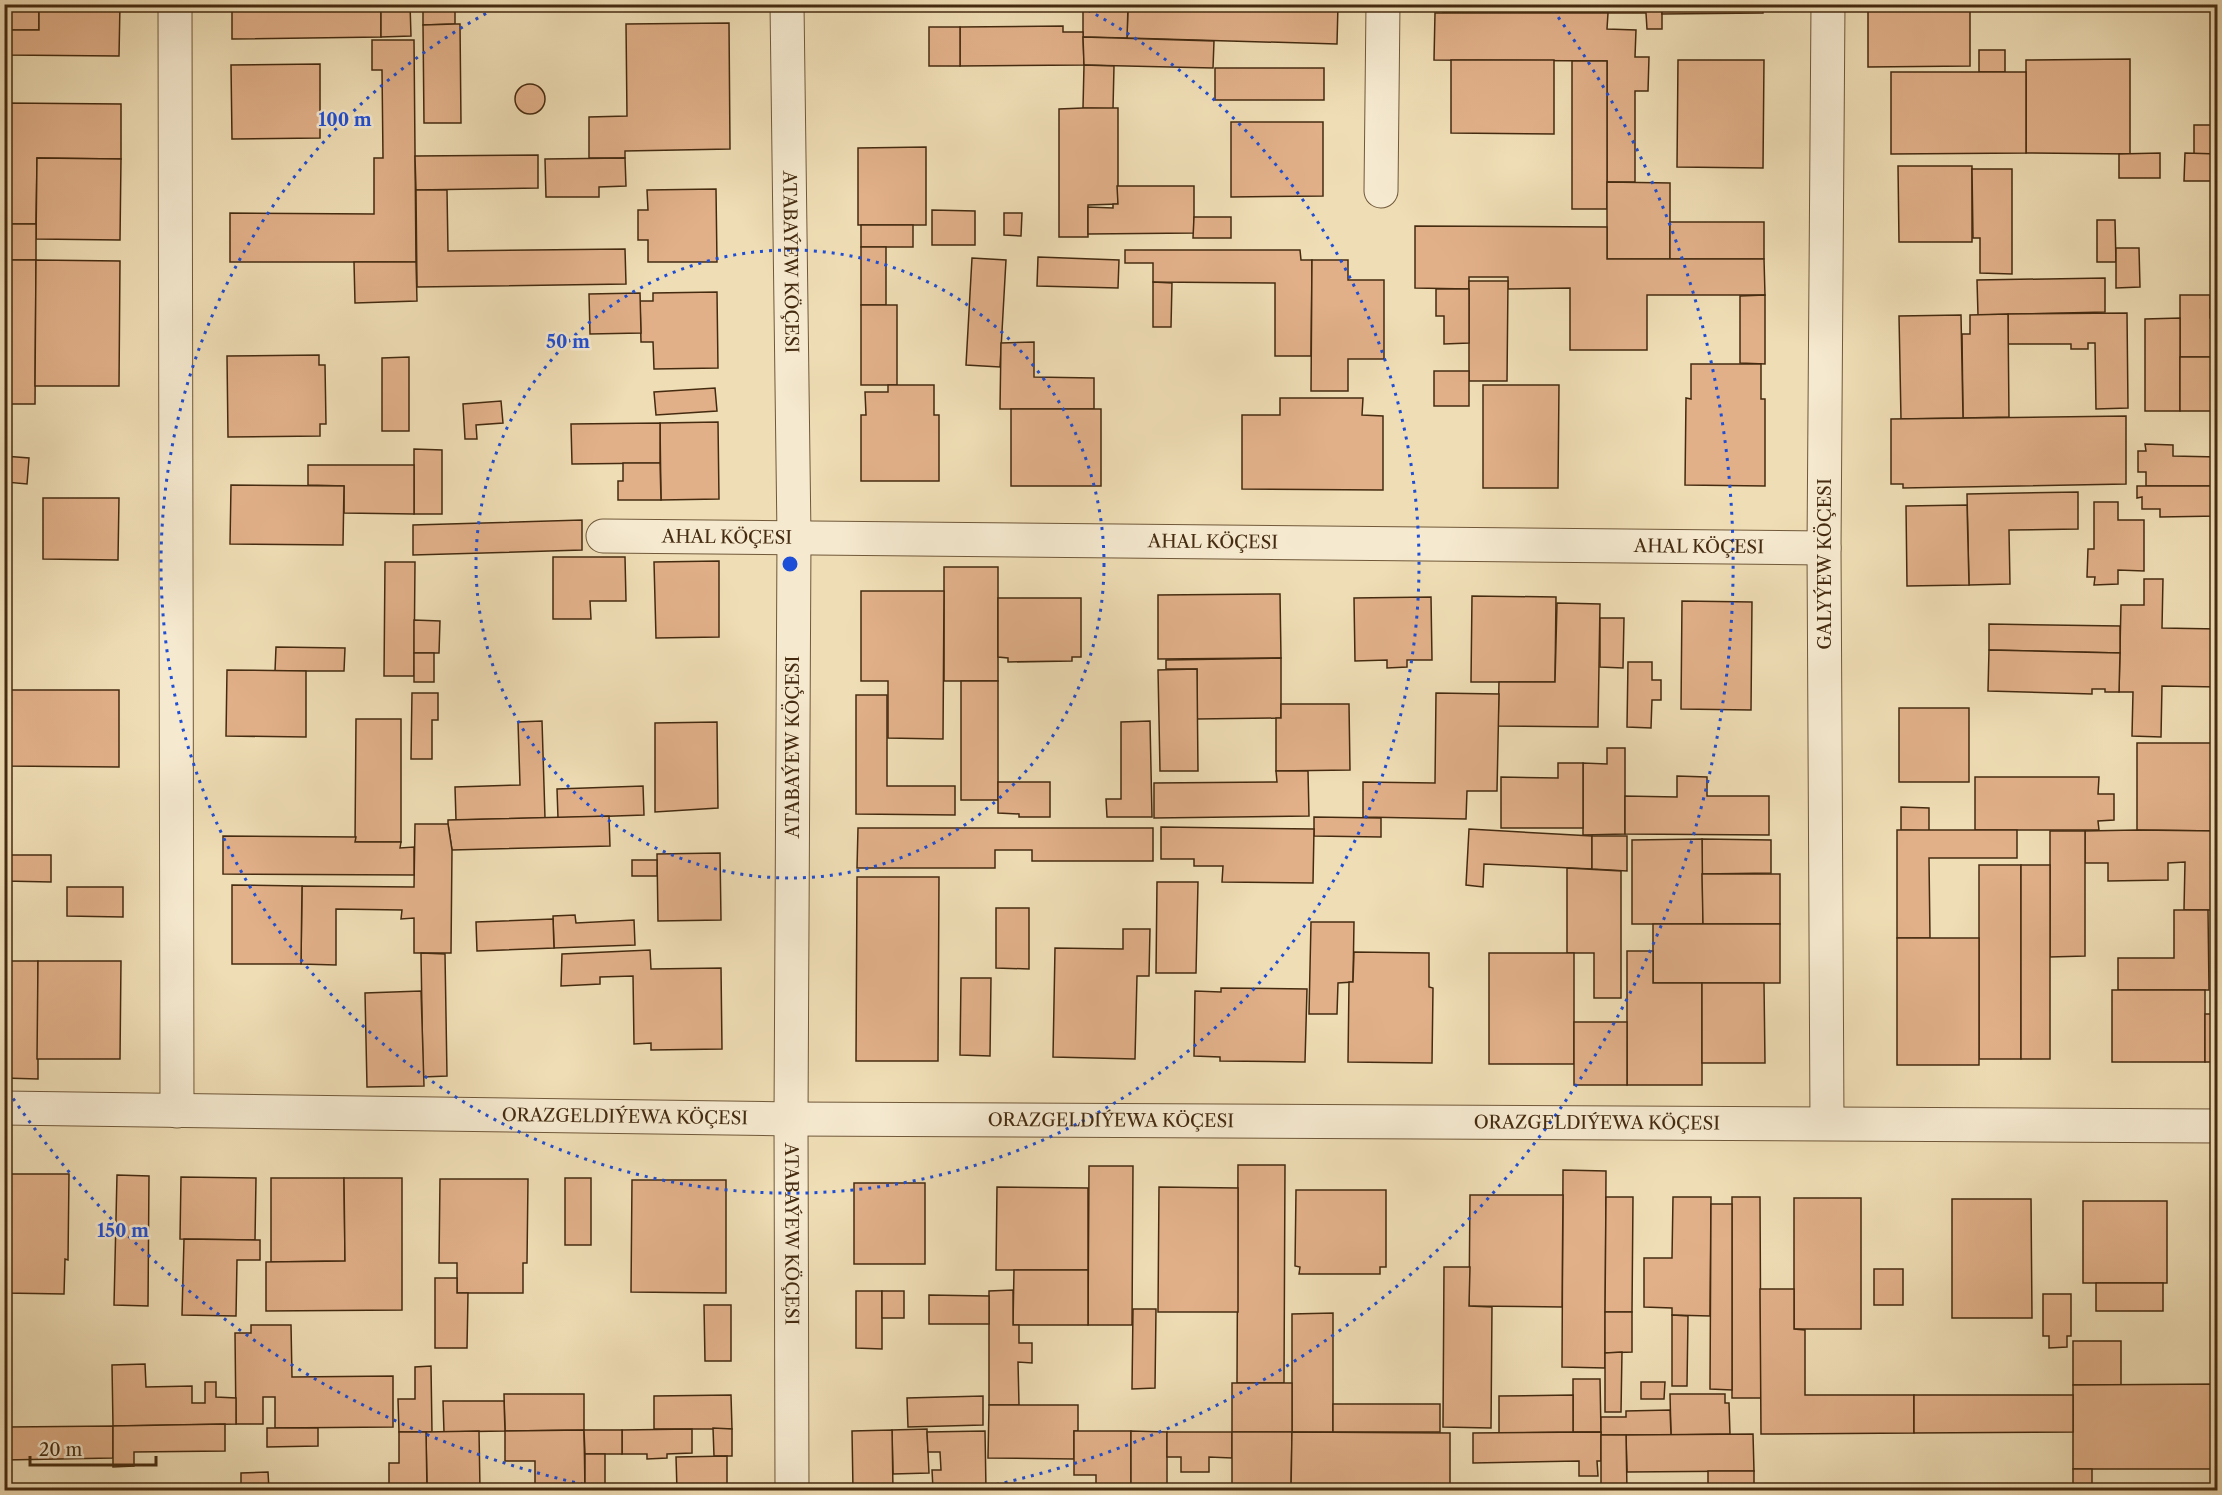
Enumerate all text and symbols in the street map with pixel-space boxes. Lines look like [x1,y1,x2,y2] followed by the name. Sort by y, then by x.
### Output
[318,109,372,131] text: 100 m
[778,170,803,353] street label: ATABAÝEW KÖÇESI
[546,331,590,353] text: 50 m
[1813,478,1836,650] street label: GALYÝEW KÖÇESI
[661,525,792,549] street label: AHAL KÖÇESI
[1147,530,1278,554] street label: AHAL KÖÇESI
[1633,535,1764,558] street label: AHAL KÖÇESI
[780,554,800,574] centre of rings
[781,656,804,839] street label: ATABAÝEW KÖÇESI
[502,1104,748,1129] street label: ORAZGELDIÝEWA KÖÇESI
[988,1109,1234,1132] street label: ORAZGELDIÝEWA KÖÇESI
[1474,1111,1720,1135] street label: ORAZGELDIÝEWA KÖÇESI
[780,1142,803,1325] street label: ATABAÝEW KÖÇESI
[97,1220,149,1242] text: 150 m
[30,1429,156,1467] scale bar
[39,1439,83,1461] text: 20 m

